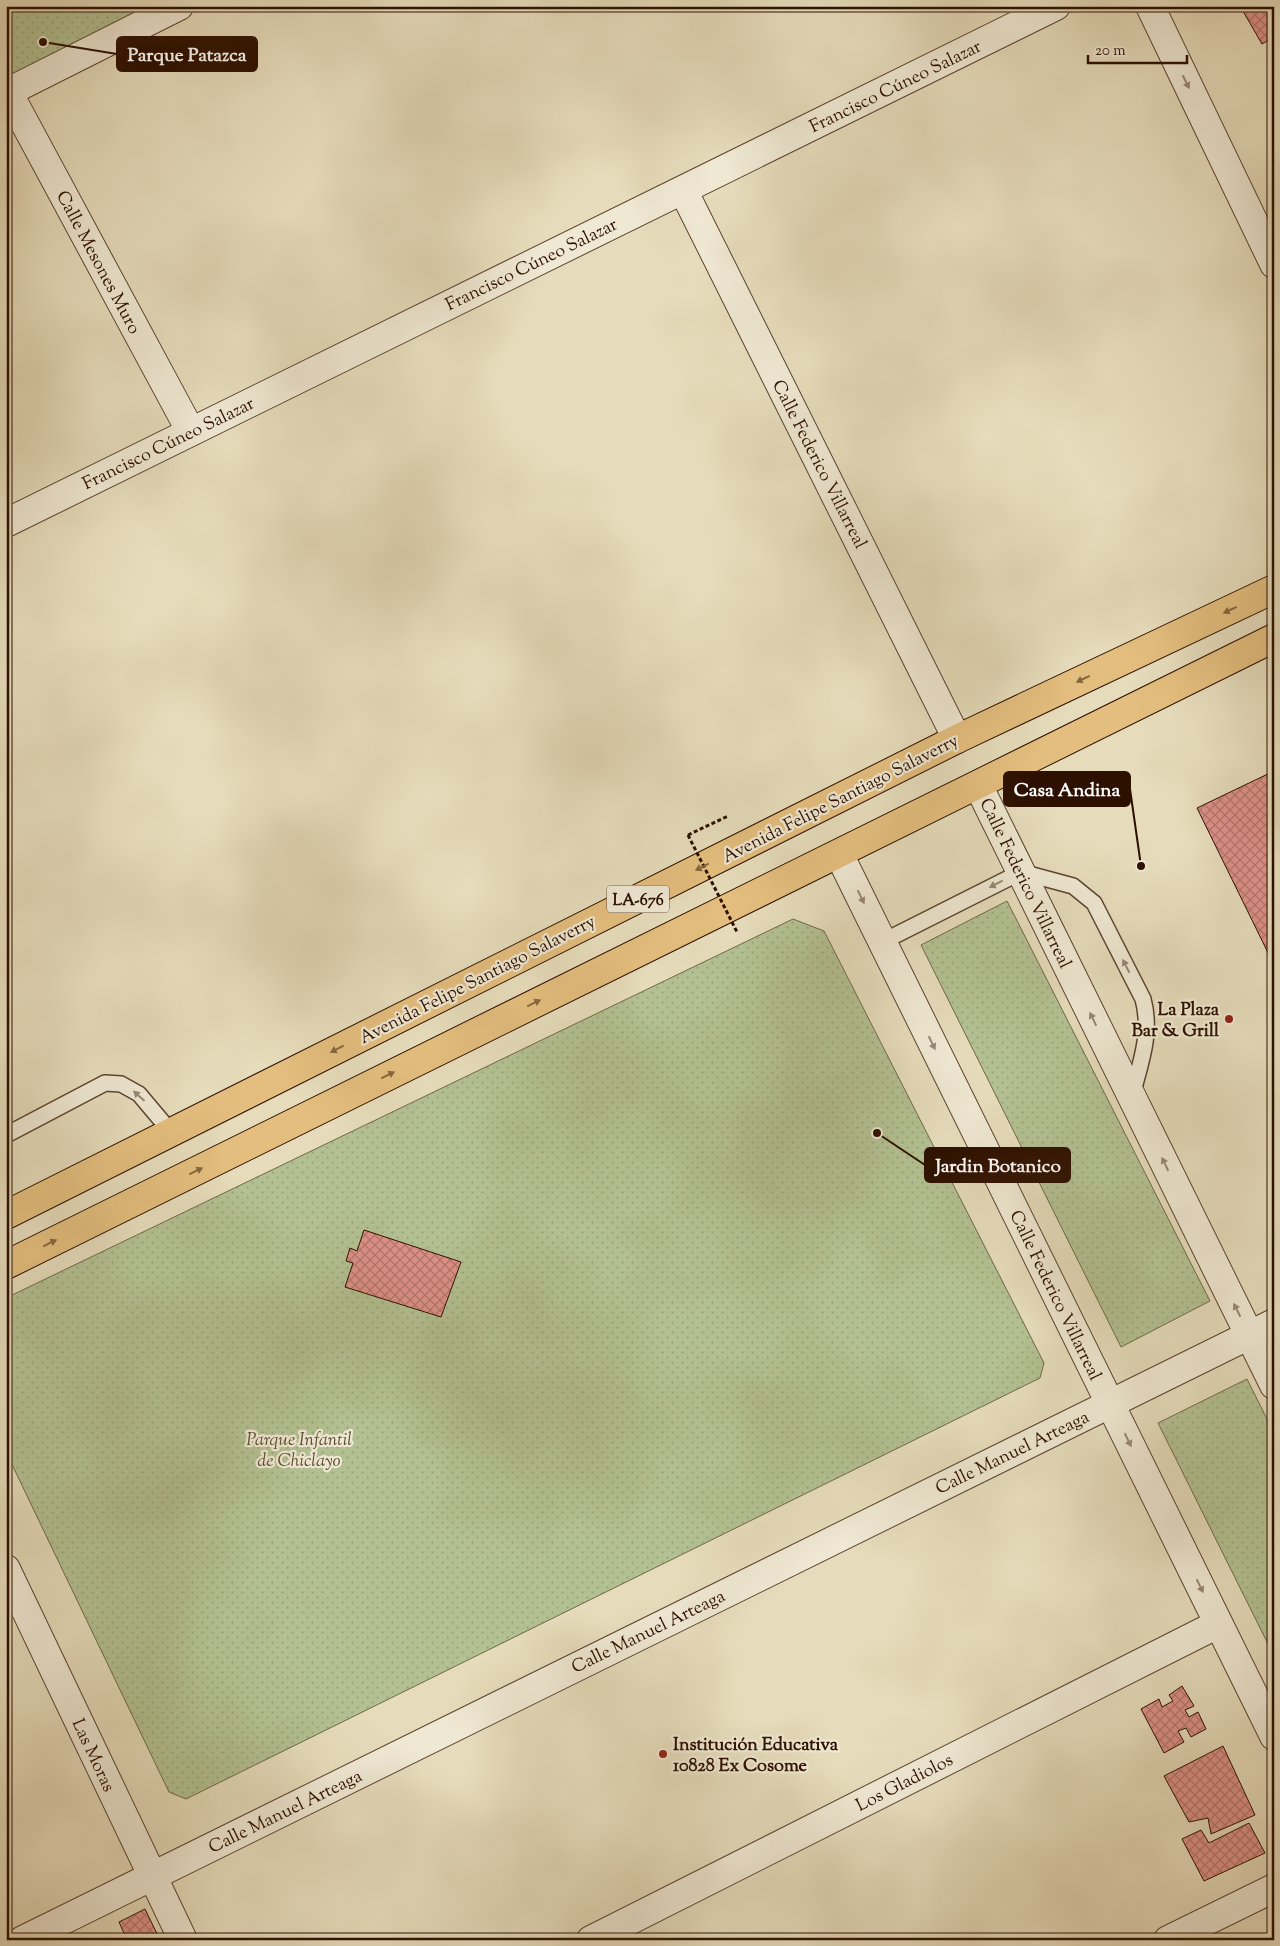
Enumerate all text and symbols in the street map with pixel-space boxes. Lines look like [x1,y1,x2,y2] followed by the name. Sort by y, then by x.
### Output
[1088,32,1186,64] scale bar
[805,35,986,141] street label: Francisco Cúneo Salazar
[117,37,257,71] callout: Parque Patazca
[1095,41,1126,62] text: 20 m
[127,43,247,70] text: Parque Patazca
[1183,75,1191,89] one-way arrow
[48,187,146,339] street label: Calle Mesones Muro
[441,213,622,319] street label: Francisco Cúneo Salazar
[764,376,872,554] street label: Calle Federico Villarreal
[78,392,259,498] street label: Francisco Cúneo Salazar
[1223,606,1237,614] one-way arrow
[1076,675,1090,683] one-way arrow
[718,729,964,871] street label: Avenida Felipe Santiago Salaverry
[1004,772,1130,806] callout: Casa Andina
[1014,778,1121,805] text: Casa Andina
[972,794,1077,973] street label: Calle Federico Villarreal
[694,863,709,871] one-way arrow
[989,880,1003,888] one-way arrow
[607,886,669,912] road number: LA-676
[857,890,865,904] one-way arrow
[355,910,601,1052] street label: Avenida Felipe Santiago Salaverry
[1122,959,1130,974] one-way arrow
[1132,998,1220,1045] place label: La Plaza Bar & Grill
[527,999,541,1007] one-way arrow
[1089,1011,1097,1026] one-way arrow
[1223,1013,1235,1025] marker: La Plaza Bar & Grill
[928,1036,936,1050] one-way arrow
[330,1045,344,1053] one-way arrow
[381,1071,395,1079] one-way arrow
[133,1090,145,1102] one-way arrow
[925,1148,1070,1182] callout: Jardin Botanico
[933,1154,1061,1181] text: Jardin Botanico
[1161,1157,1169,1171] one-way arrow
[188,1167,203,1175] one-way arrow
[1002,1206,1107,1385] street label: Calle Federico Villarreal
[43,1239,57,1247] one-way arrow
[1233,1303,1241,1317] one-way arrow
[932,1405,1094,1502] street label: Calle Manuel Arteaga
[246,1428,352,1475] park label: Parque Infantil de Chiclayo
[1124,1433,1132,1447] one-way arrow
[1196,1579,1204,1593] one-way arrow
[568,1584,730,1681] street label: Calle Manuel Arteaga
[64,1715,121,1797] street label: Las Moras
[673,1733,839,1780] place label: Institución Educativa 10828 Ex Cosome
[657,1748,669,1760] marker: Institución Educativa 10828 Ex Cosome
[852,1748,958,1819] street label: Los Gladiolos
[205,1764,367,1861] street label: Calle Manuel Arteaga

